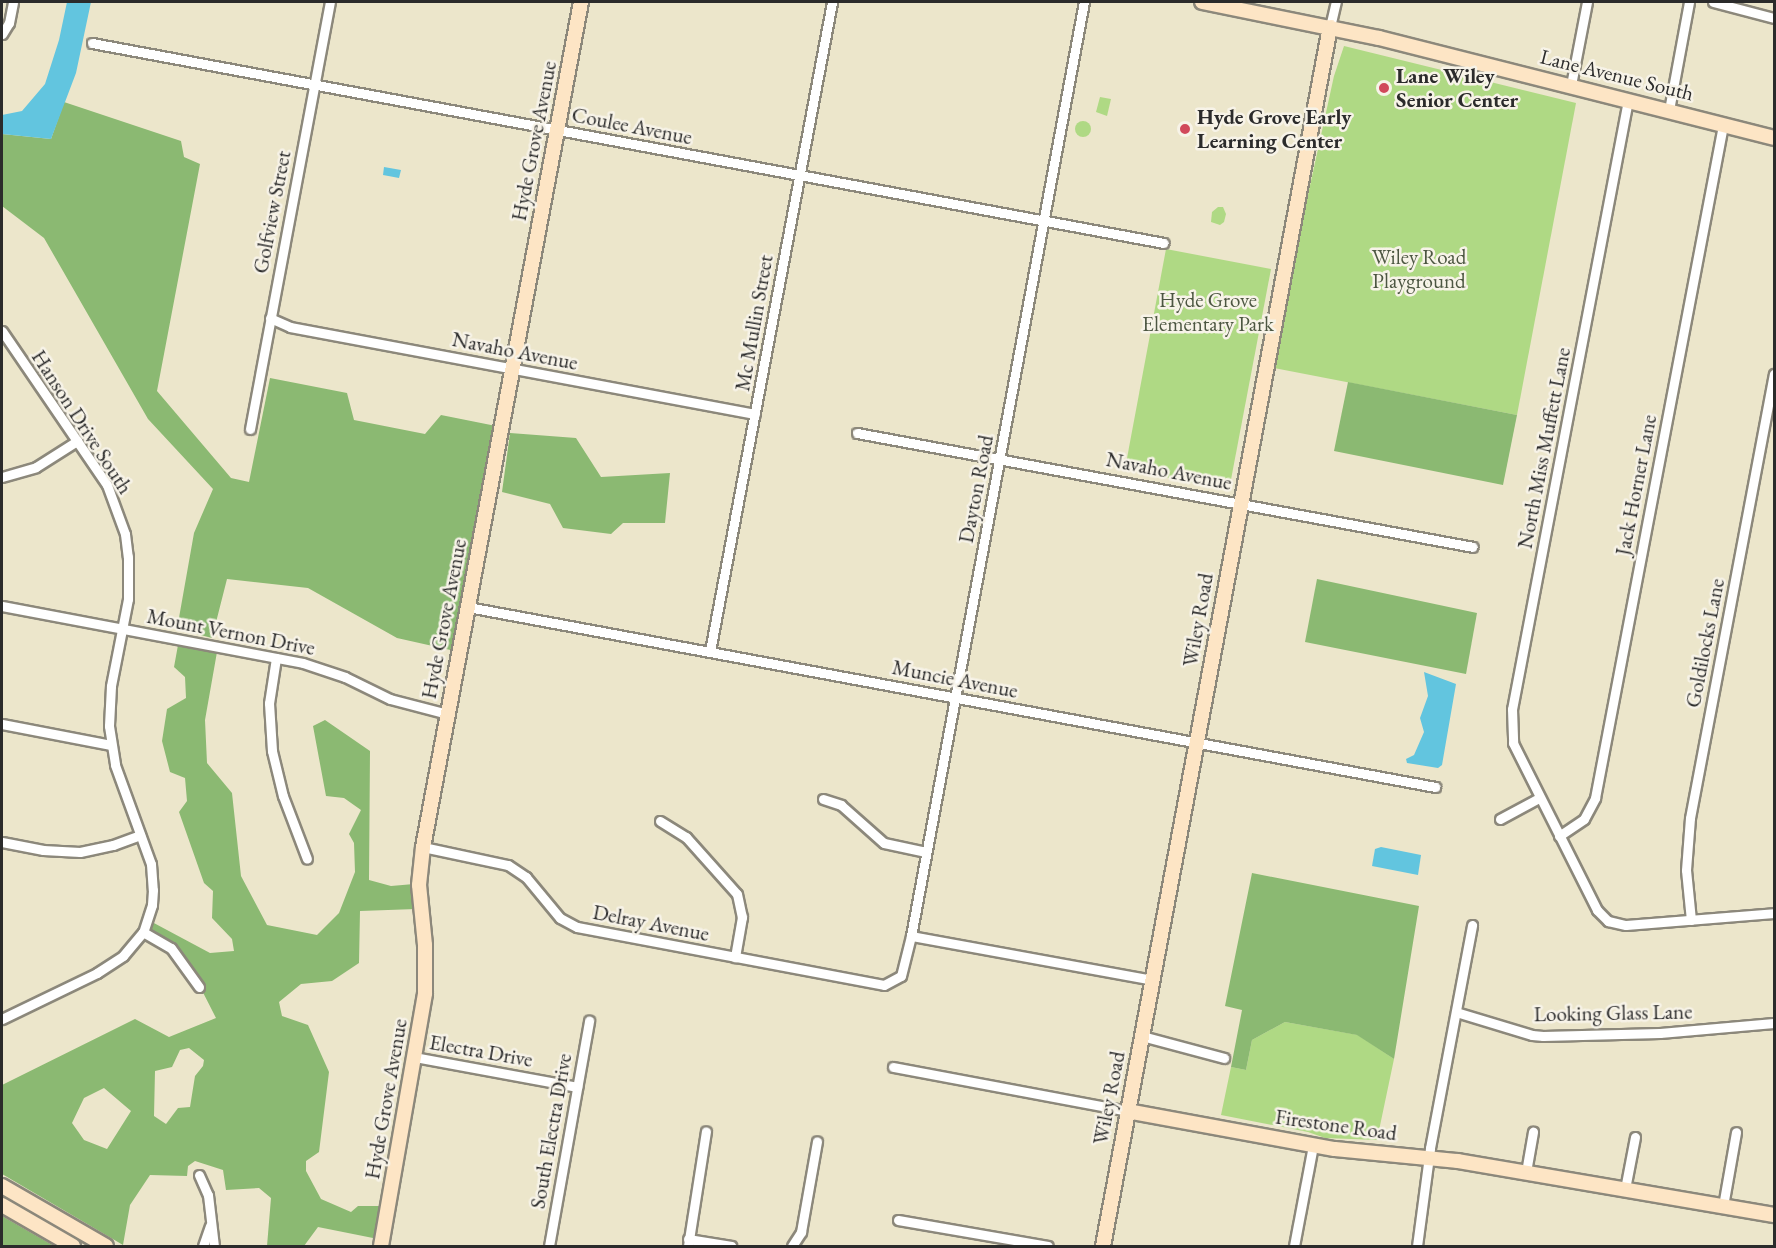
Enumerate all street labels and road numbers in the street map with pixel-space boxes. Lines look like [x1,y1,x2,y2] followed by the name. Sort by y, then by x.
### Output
[1538,44,1696,106] street label: Lane Avenue South
[506,59,562,223] street label: Hyde Grove Avenue
[570,102,694,150] street label: Coulee Avenue
[248,149,296,275] street label: Golfview Street
[730,253,778,393] street label: Mc Mullin Street
[450,326,580,376] street label: Navaho Avenue
[26,345,138,499] street label: Hanson Drive South
[1512,345,1576,551] street label: North Miss Muffett Lane
[1610,412,1662,558] street label: Jack Horner Lane
[953,433,999,545] street label: Dayton Road
[1104,446,1234,496] street label: Navaho Avenue
[416,537,472,701] street label: Hyde Grove Avenue
[1177,571,1219,669] street label: Wiley Road
[1680,576,1730,710] street label: Goldilocks Lane
[145,603,317,661] street label: Mount Vernon Drive
[890,654,1020,704] street label: Muncie Avenue
[591,899,711,947] street label: Delray Avenue
[1534,999,1692,1027] street label: Looking Glass Lane
[359,1017,413,1181] street label: Hyde Grove Avenue
[427,1030,535,1072] street label: Electra Drive
[1088,1049,1130,1147] street label: Wiley Road
[525,1051,577,1211] street label: South Electra Drive
[1274,1104,1398,1146] street label: Firestone Road

